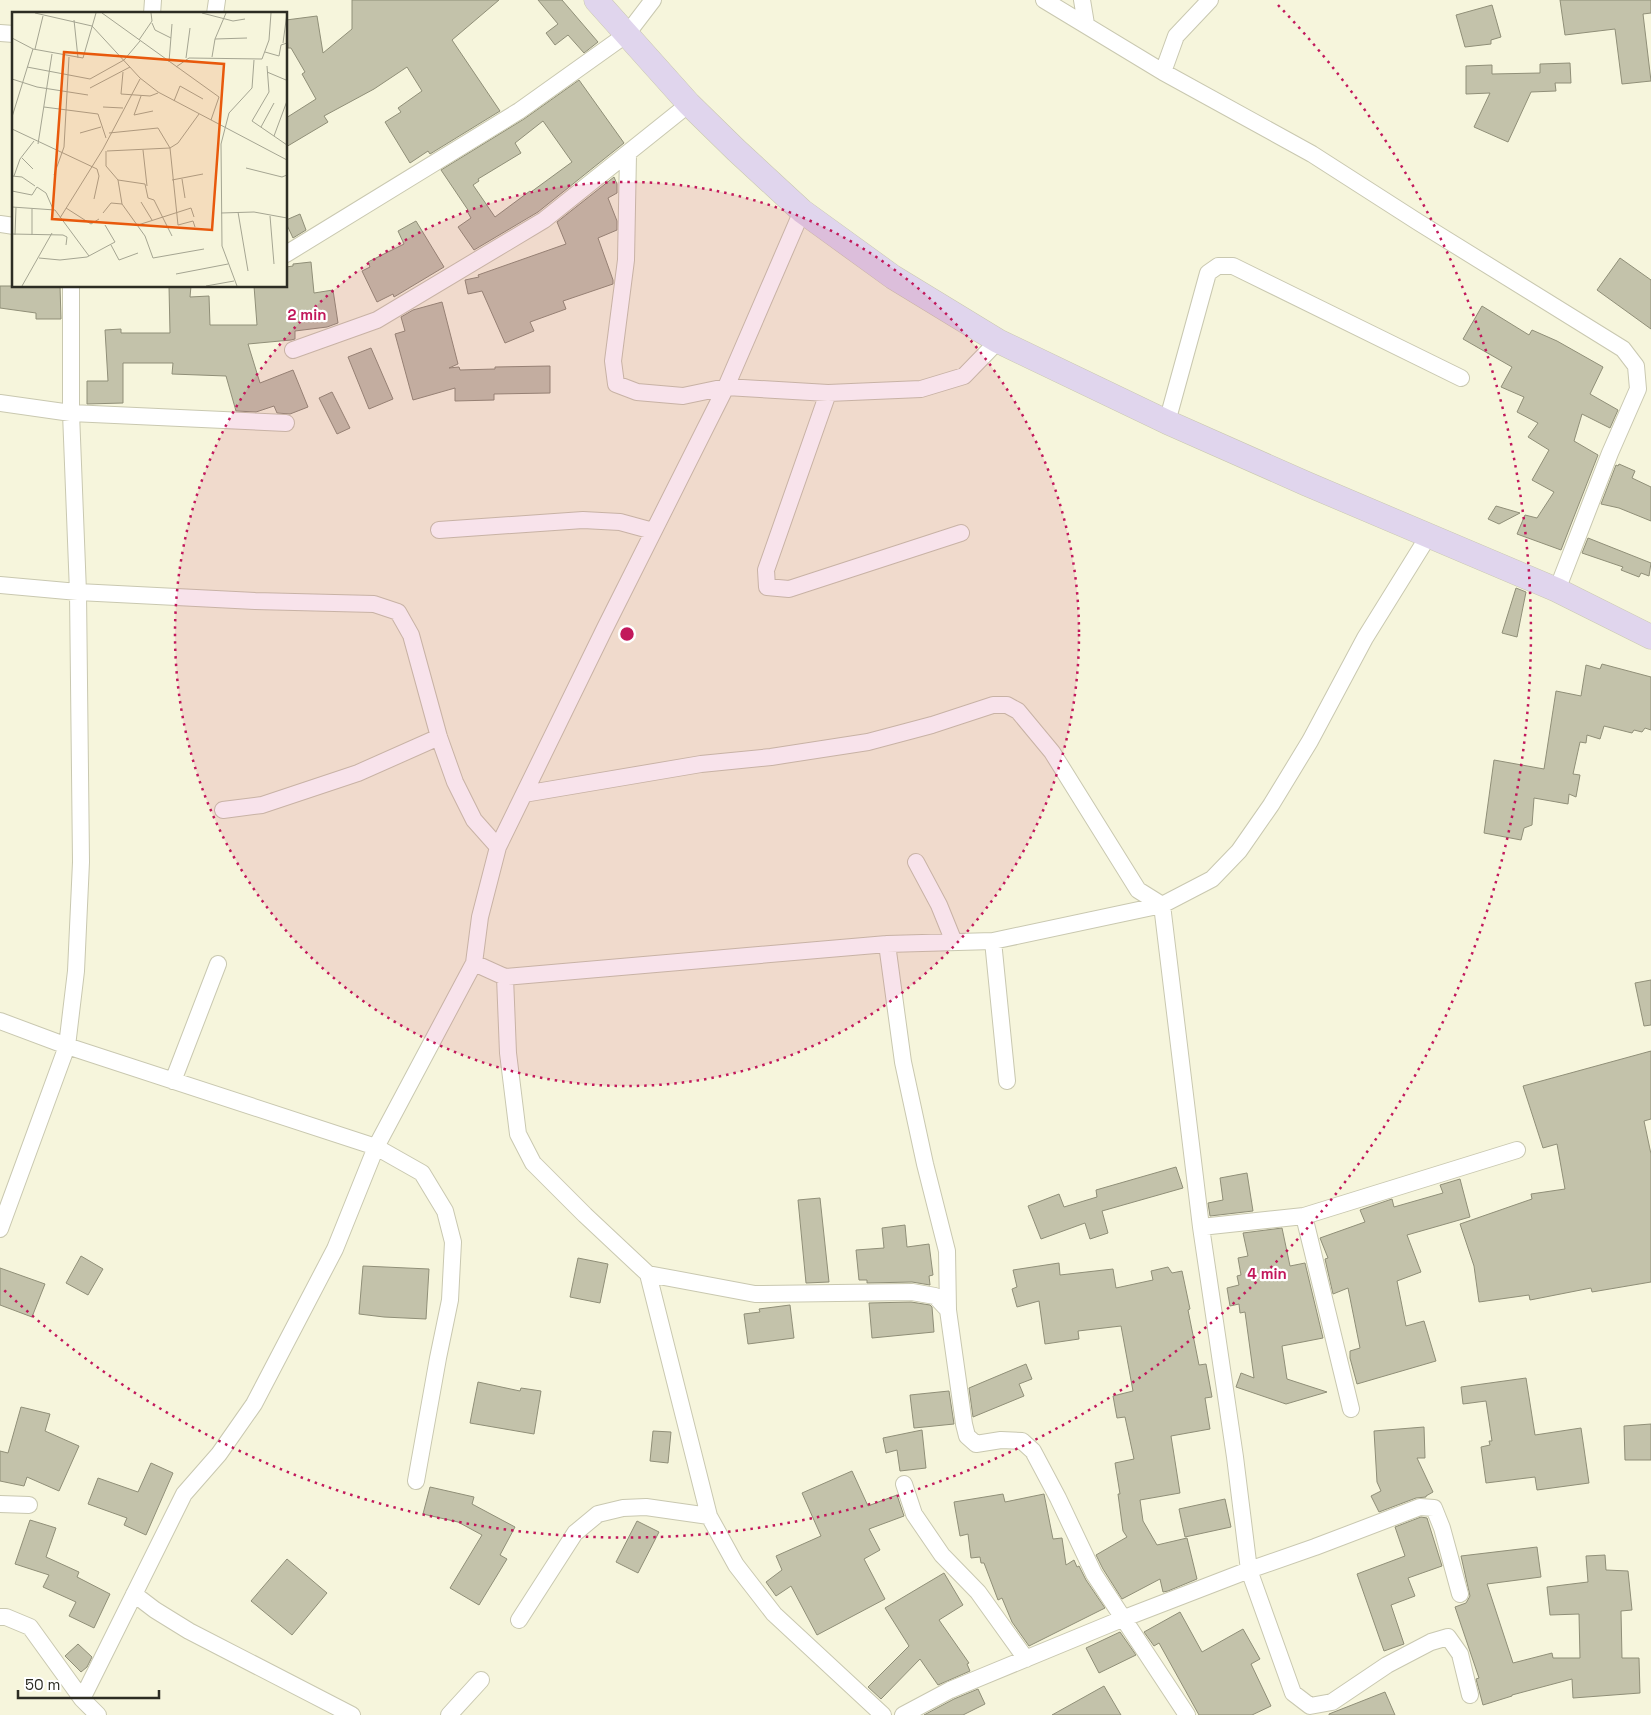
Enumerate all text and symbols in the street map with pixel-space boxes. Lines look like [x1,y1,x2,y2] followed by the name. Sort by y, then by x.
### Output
[12,12,288,288] inset map
[288,305,326,324] text: 2 min
[618,625,636,643] centre of rings
[1247,1264,1287,1283] text: 4 min
[18,1668,159,1700] scale bar
[25,1675,60,1694] text: 50 m

